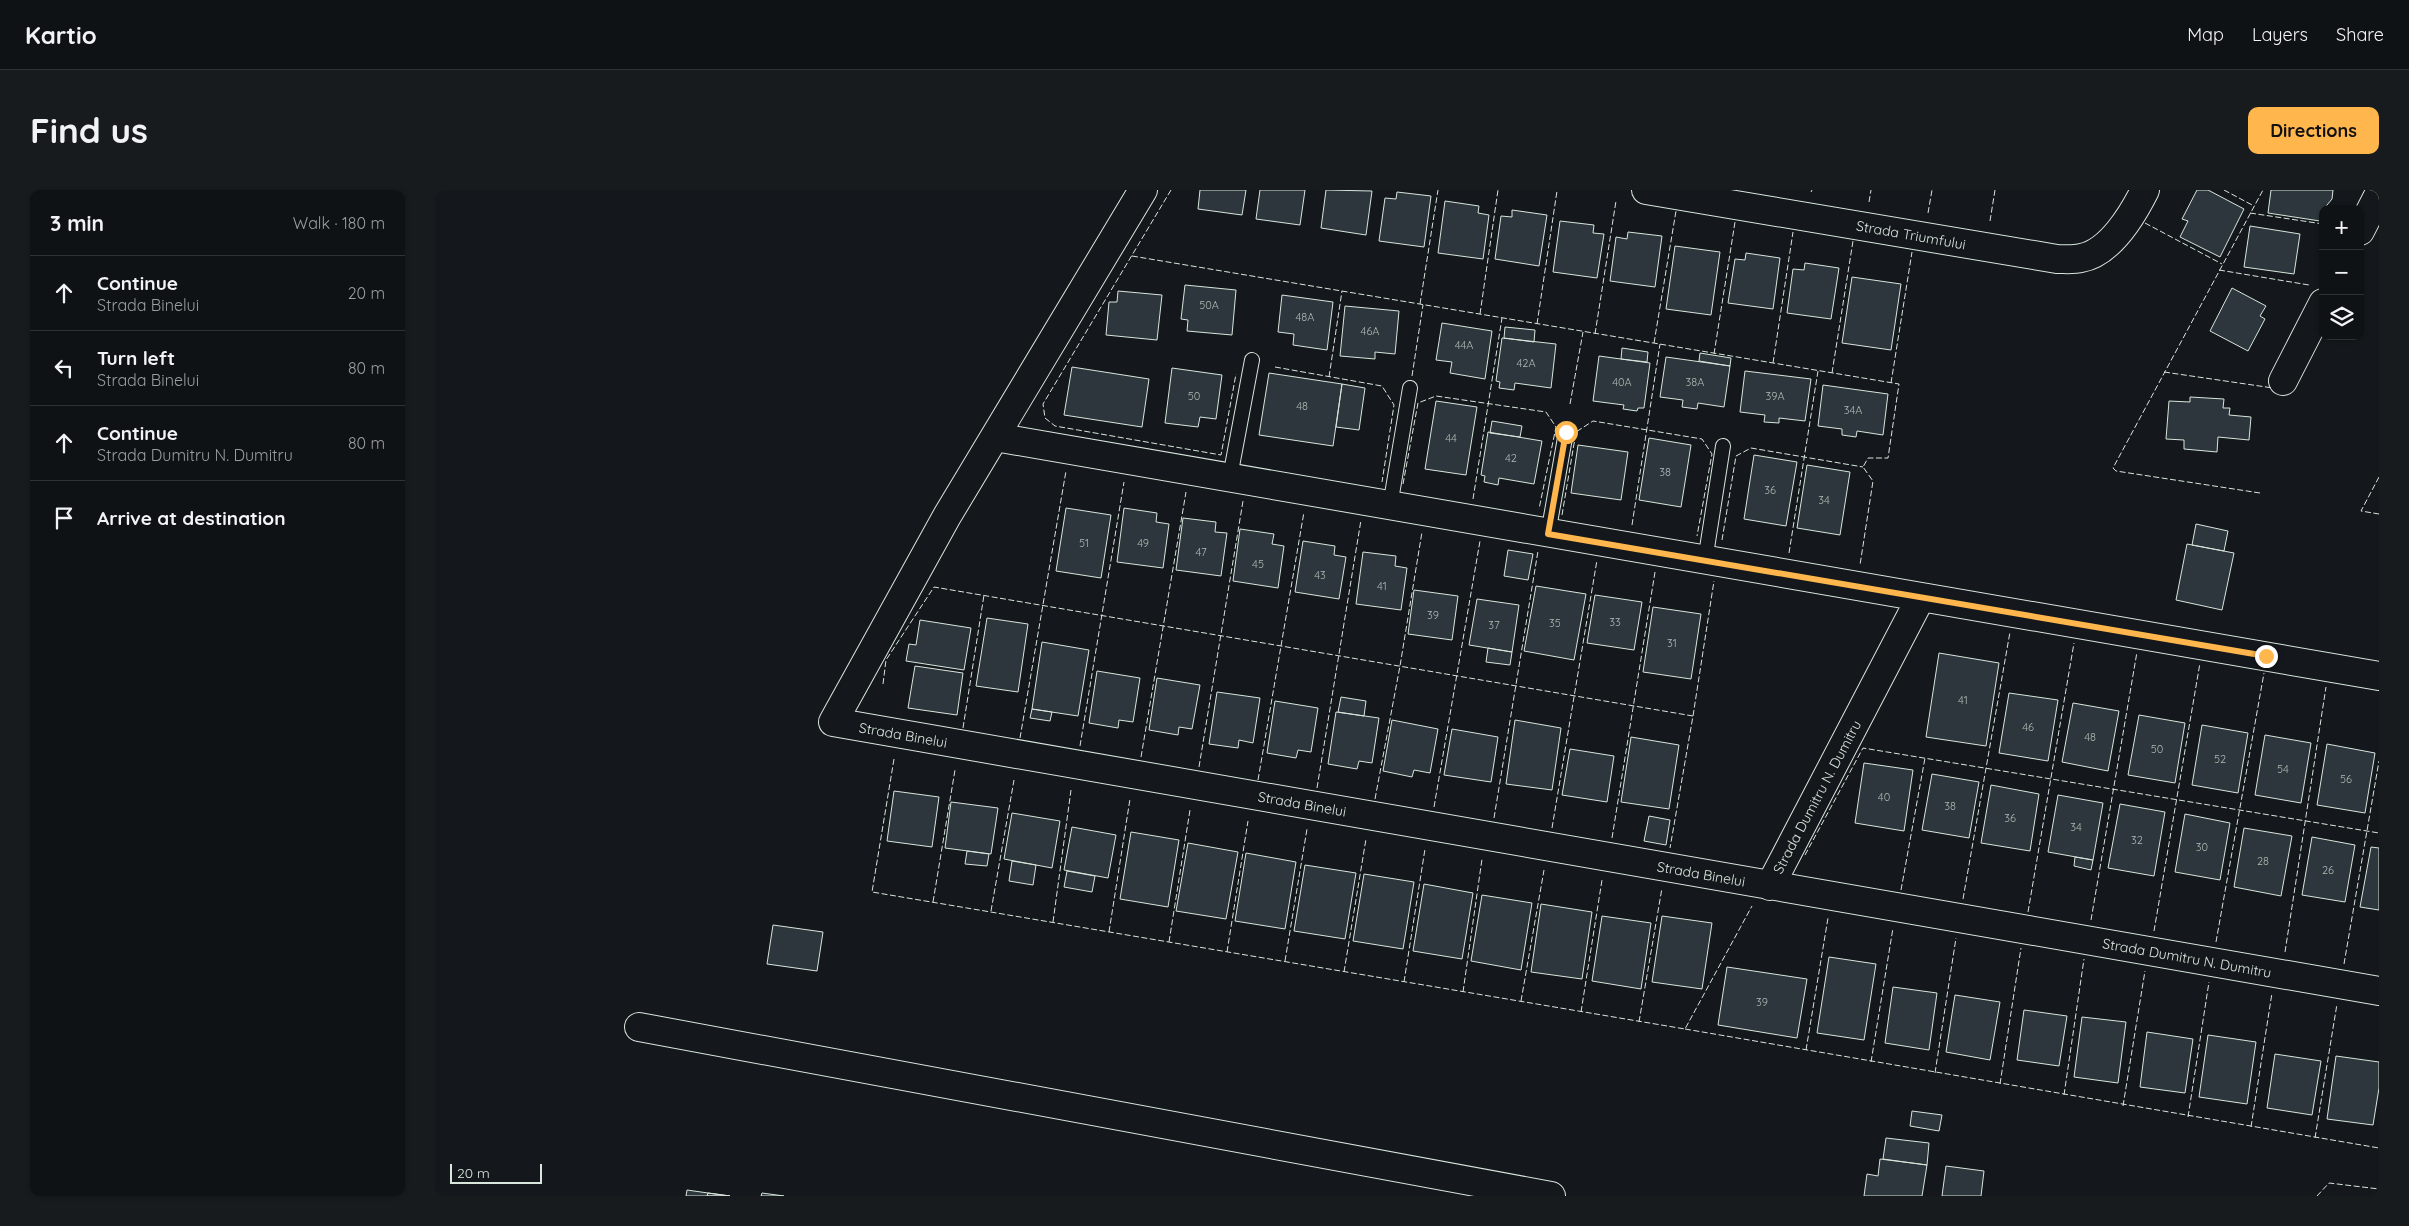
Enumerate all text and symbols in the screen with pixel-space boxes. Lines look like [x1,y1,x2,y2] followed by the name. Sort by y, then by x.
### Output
[25,20,97,50] text: Kartio
[2187,23,2224,46] text: Map
[2252,23,2308,46] text: Layers
[2336,23,2384,46] text: Share
[2248,107,2379,154] button: Directions
[30,108,148,152] text: Find us
[2319,205,2364,340] map controls
[2319,205,2364,250] button: +
[50,210,104,236] text: 3 min
[293,213,385,233] text: Walk · 180 m
[1855,217,1967,253] street label: Strada Triumfului
[2319,250,2364,295] button: −
[97,271,178,295] text: Continue
[50,279,78,307] icon: ahead
[348,283,385,303] text: 20 m
[97,295,199,315] text: Strada Binelui
[2319,295,2364,340] button: layers
[1199,298,1219,312] house number: 50A
[1296,310,1314,324] house number: 48A
[1361,324,1379,338] house number: 46A
[1455,338,1473,352] house number: 44A
[97,346,175,370] text: Turn left
[50,354,78,382] icon: left
[1516,356,1536,370] house number: 42A
[348,358,385,378] text: 80 m
[97,370,199,390] text: Strada Binelui
[1612,375,1632,389] house number: 40A
[1686,375,1704,389] house number: 38A
[1188,389,1200,403] house number: 50
[1765,389,1785,403] house number: 39A
[1296,399,1308,413] house number: 48
[1844,403,1862,417] house number: 34A
[97,421,178,445] text: Continue
[1555,421,1578,444] route start
[50,429,78,457] icon: ahead
[1445,431,1457,445] house number: 44
[348,433,385,453] text: 80 m
[97,445,293,465] text: Strada Dumitru N. Dumitru
[1505,451,1517,465] house number: 42
[1659,465,1671,479] house number: 38
[1764,483,1776,497] house number: 36
[1818,493,1830,507] house number: 34
[50,504,78,532] icon: arrive
[97,506,286,530] text: Arrive at destination
[1079,536,1089,550] house number: 51
[1137,536,1149,550] house number: 49
[1195,545,1207,559] house number: 47
[1252,557,1264,571] house number: 45
[1314,568,1326,582] house number: 43
[1377,579,1387,593] house number: 41
[1427,608,1439,622] house number: 39
[1609,615,1621,629] house number: 33
[1549,616,1561,630] house number: 35
[1488,618,1500,632] house number: 37
[1667,636,1677,650] house number: 31
[2255,645,2278,668] route end
[1958,693,1968,707] house number: 41
[1769,717,1865,877] street label: Strada Dumitru N. Dumitru
[857,718,949,752] street label: Strada Binelui
[2022,720,2034,734] house number: 46
[2084,730,2096,744] house number: 48
[2151,742,2163,756] house number: 50
[2214,752,2226,766] house number: 52
[2277,762,2289,776] house number: 54
[2340,772,2352,786] house number: 56
[1256,787,1348,821] street label: Strada Binelui
[1878,790,1890,804] house number: 40
[1944,799,1956,813] house number: 38
[2004,811,2016,825] house number: 36
[2070,820,2082,834] house number: 34
[2131,833,2143,847] house number: 32
[2196,840,2208,854] house number: 30
[2257,854,2269,868] house number: 28
[1655,857,1747,891] street label: Strada Binelui
[2322,863,2334,877] house number: 26
[2101,934,2273,982] street label: Strada Dumitru N. Dumitru
[1756,995,1768,1009] house number: 39
[450,1161,543,1184] scale bar
[457,1164,490,1182] text: 20 m

